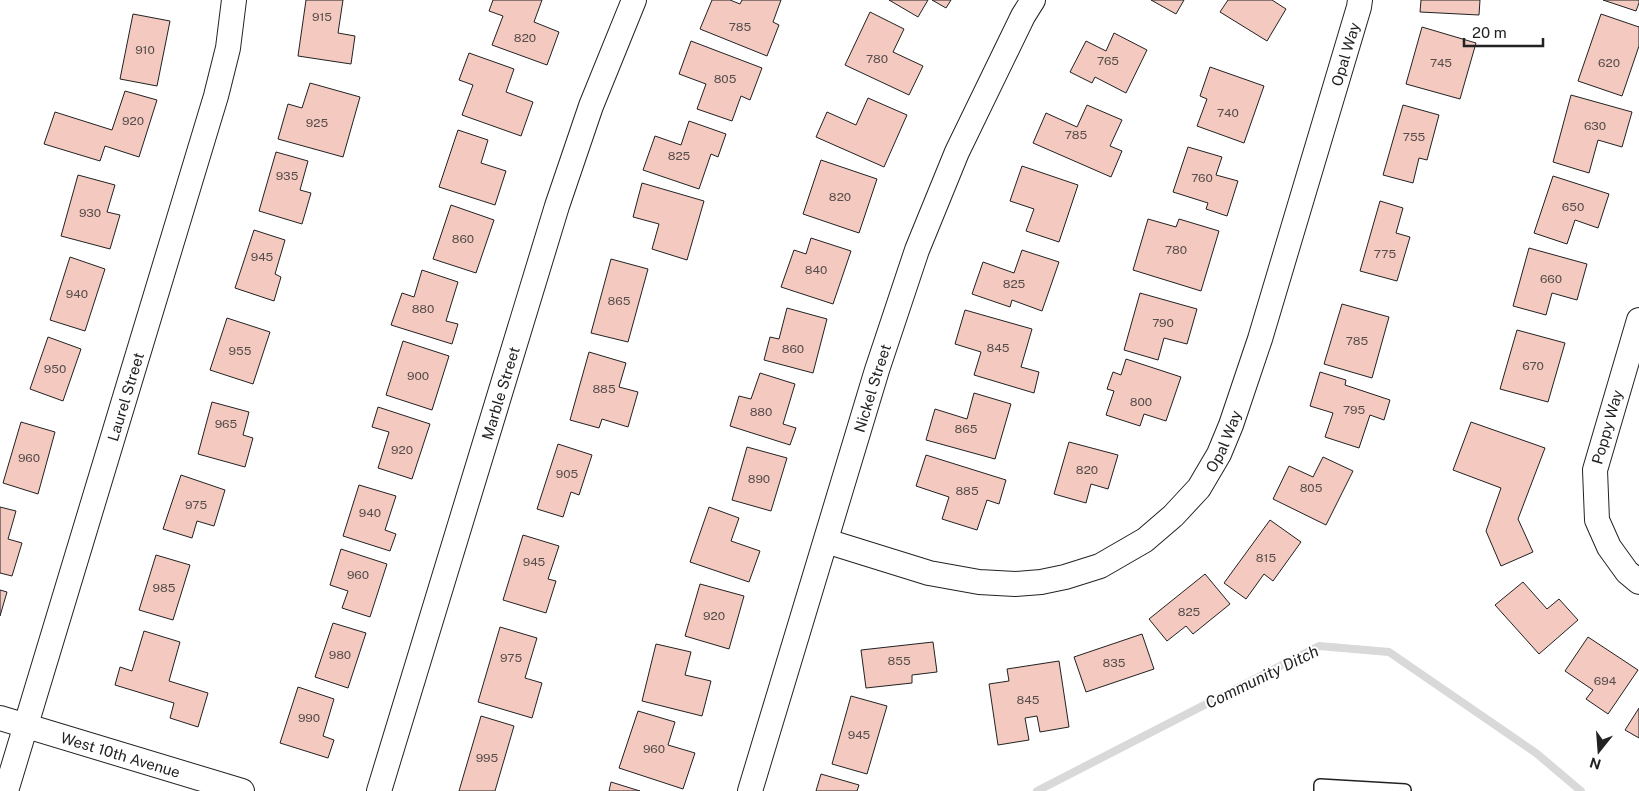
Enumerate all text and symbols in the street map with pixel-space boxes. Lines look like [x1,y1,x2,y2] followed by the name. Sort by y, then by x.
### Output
[312,10,332,24] house number: 915
[1464,15,1543,47] scale bar
[729,20,752,34] house number: 785
[1327,20,1362,88] street label: Opal Way
[1472,24,1507,41] text: 20 m
[514,31,536,45] house number: 820
[135,43,155,57] house number: 910
[866,52,888,66] house number: 780
[1097,54,1119,68] house number: 765
[1430,56,1452,70] house number: 745
[1598,56,1620,70] house number: 620
[714,72,737,86] house number: 805
[1217,106,1239,120] house number: 740
[122,114,144,128] house number: 920
[306,116,328,130] house number: 925
[1584,119,1606,133] house number: 630
[1065,128,1088,142] house number: 785
[1403,130,1426,144] house number: 755
[668,149,691,163] house number: 825
[276,169,299,183] house number: 935
[1191,171,1213,185] house number: 760
[829,190,851,204] house number: 820
[1562,200,1584,214] house number: 650
[79,206,101,220] house number: 930
[452,232,474,246] house number: 860
[1165,243,1187,257] house number: 780
[1374,247,1396,261] house number: 775
[251,250,274,264] house number: 945
[805,263,827,277] house number: 840
[1540,272,1562,286] house number: 660
[1003,277,1026,291] house number: 825
[66,287,88,301] house number: 940
[608,294,631,308] house number: 865
[412,302,434,316] house number: 880
[1152,316,1174,330] house number: 790
[1346,334,1369,348] house number: 785
[850,341,894,434] street label: Nickel Street
[987,341,1010,355] house number: 845
[782,342,804,356] house number: 860
[229,344,252,358] house number: 955
[478,344,522,442] street label: Marble Street
[104,350,147,443] street label: Laurel Street
[1522,359,1544,373] house number: 670
[44,362,66,376] house number: 950
[407,369,429,383] house number: 900
[592,382,616,396] house number: 885
[1588,388,1626,466] street label: Poppy Way
[1130,395,1152,409] house number: 800
[1343,403,1365,417] house number: 795
[750,405,772,419] house number: 880
[1202,408,1244,475] street label: Opal Way
[215,417,238,431] house number: 965
[955,422,978,436] house number: 865
[391,443,413,457] house number: 920
[18,451,40,465] house number: 960
[1076,463,1098,477] house number: 820
[556,467,579,481] house number: 905
[748,472,770,486] house number: 890
[1300,481,1323,495] house number: 805
[955,484,979,498] house number: 885
[185,498,207,512] house number: 975
[359,506,381,520] house number: 940
[1256,551,1276,565] house number: 815
[523,555,546,569] house number: 945
[347,568,369,582] house number: 960
[153,581,176,595] house number: 985
[1178,605,1201,619] house number: 825
[703,609,725,623] house number: 920
[1202,641,1322,713] water label: Community Ditch
[329,648,351,662] house number: 980
[500,651,522,665] house number: 975
[887,654,911,668] house number: 855
[1103,656,1126,670] house number: 835
[1594,674,1617,688] house number: 694
[1017,693,1040,707] house number: 845
[298,711,320,725] house number: 990
[1574,726,1624,776] north arrow
[59,728,182,780] street label: West 10th Avenue
[848,728,871,742] house number: 945
[643,742,665,756] house number: 960
[476,751,499,765] house number: 995
[1588,754,1603,773] text: N

